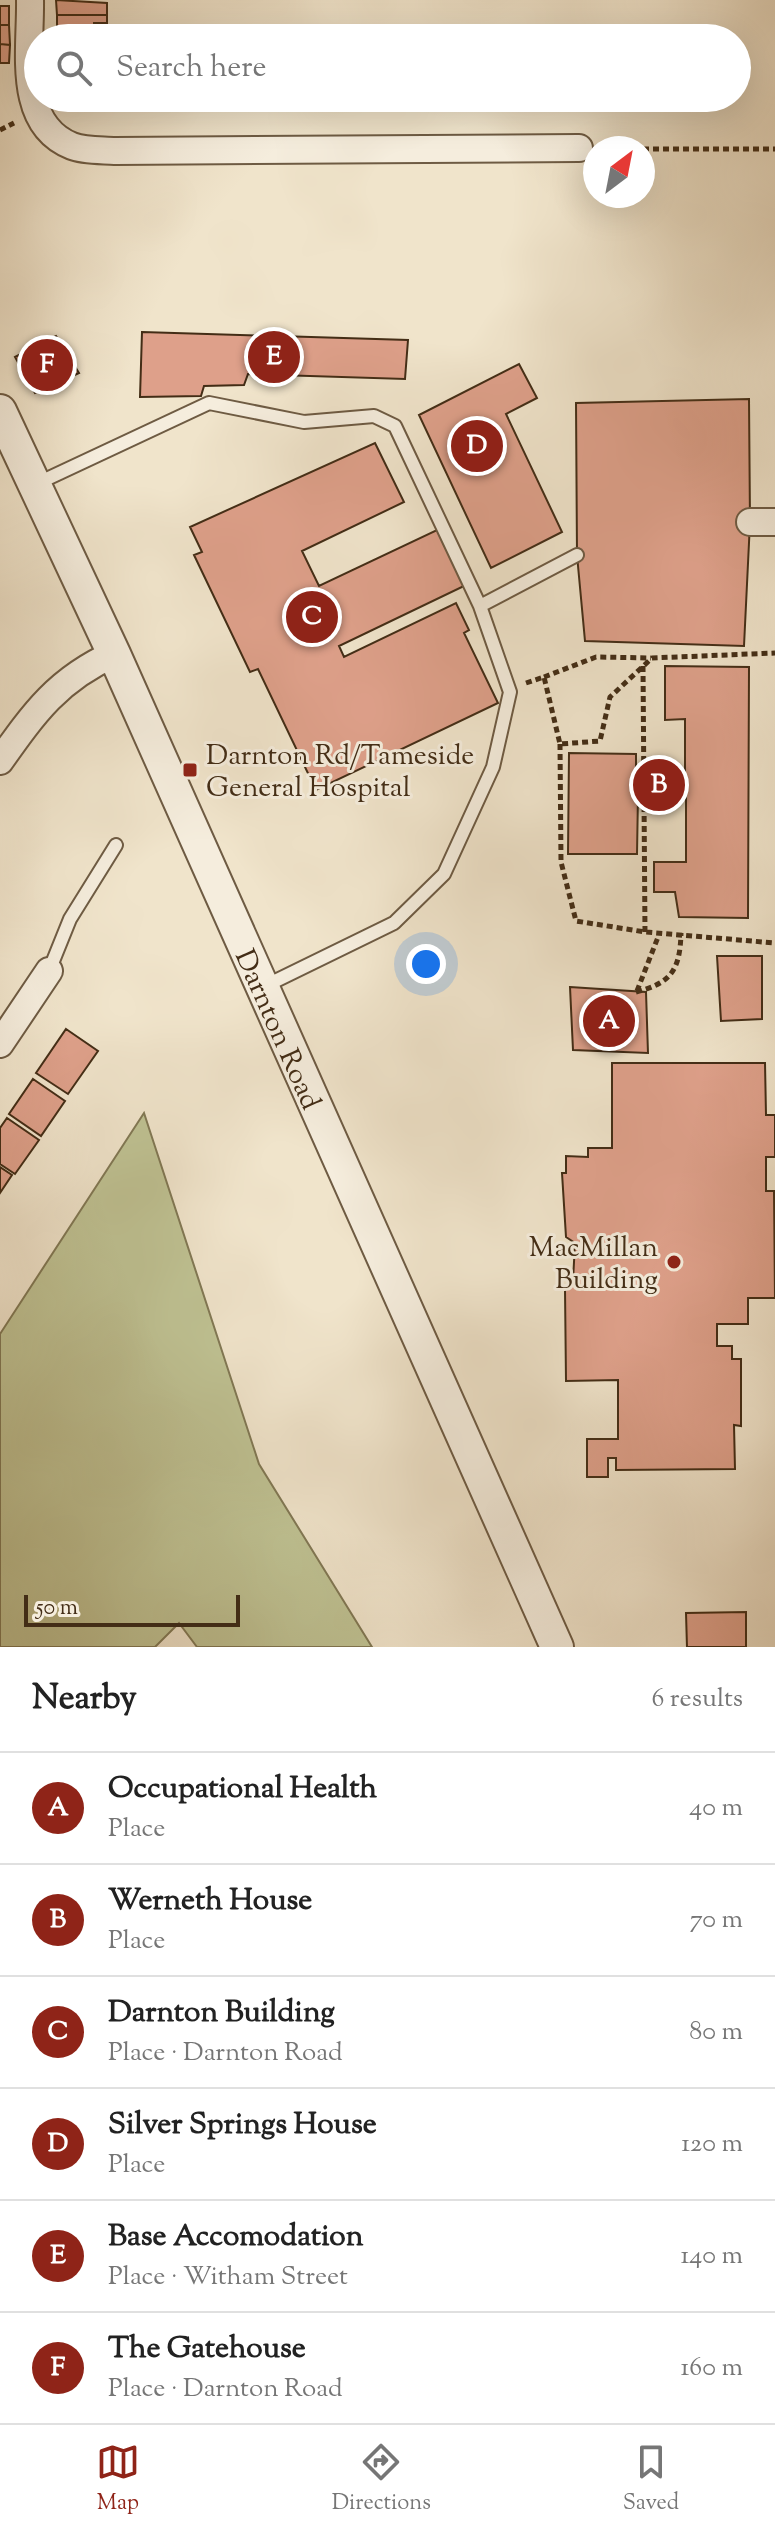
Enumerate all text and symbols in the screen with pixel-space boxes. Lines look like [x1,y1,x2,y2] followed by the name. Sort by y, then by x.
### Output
[24,24,751,112] search box
[52,46,96,90] icon: search
[116,47,266,90] text: Search here
[583,136,655,208] north arrow
[248,327,300,387] pin: E
[21,335,73,395] pin: F
[451,416,503,476] pin: D
[286,587,338,647] pin: C
[206,737,474,809] place label: Darnton Rd/Tameside General Hospital
[633,755,685,815] pin: B
[181,761,199,779] marker: Darnton Rd/Tameside General Hospital
[223,944,330,1117] street label: Darnton Road
[406,944,446,984] your location
[583,991,635,1051] pin: A
[529,1229,658,1301] place label: MacMillan Building
[665,1253,683,1271] marker: MacMillan Building
[24,1591,240,1627] scale bar
[36,1593,78,1625] text: 50 m
[32,1675,137,1724] text: Nearby
[651,1681,743,1718] text: 6 results
[108,1768,377,1811] text: Occupational Health
[47,1790,69,1827] text: A
[689,1790,743,1827] text: 40 m
[108,1811,165,1848] text: Place
[108,1880,312,1923] text: Werneth House
[50,1902,66,1939] text: B
[690,1902,743,1939] text: 70 m
[108,1923,165,1960] text: Place
[108,1992,335,2035] text: Darnton Building
[48,2014,68,2051] text: C
[689,2014,743,2051] text: 80 m
[108,2035,343,2072] text: Place · Darnton Road
[108,2104,377,2147] text: Silver Springs House
[48,2126,68,2163] text: D
[681,2126,743,2163] text: 120 m
[108,2147,165,2184] text: Place
[108,2216,363,2259] text: Base Accomodation
[50,2238,66,2275] text: E
[680,2238,743,2275] text: 140 m
[108,2259,348,2296] text: Place · Witham Street
[108,2328,306,2371] text: The Gatehouse
[51,2350,65,2387] text: F
[680,2350,743,2387] text: 160 m
[108,2371,343,2408] text: Place · Darnton Road
[96,2440,140,2520] tab: Map
[332,2440,431,2520] tab: Directions
[623,2440,679,2520] tab: Saved

